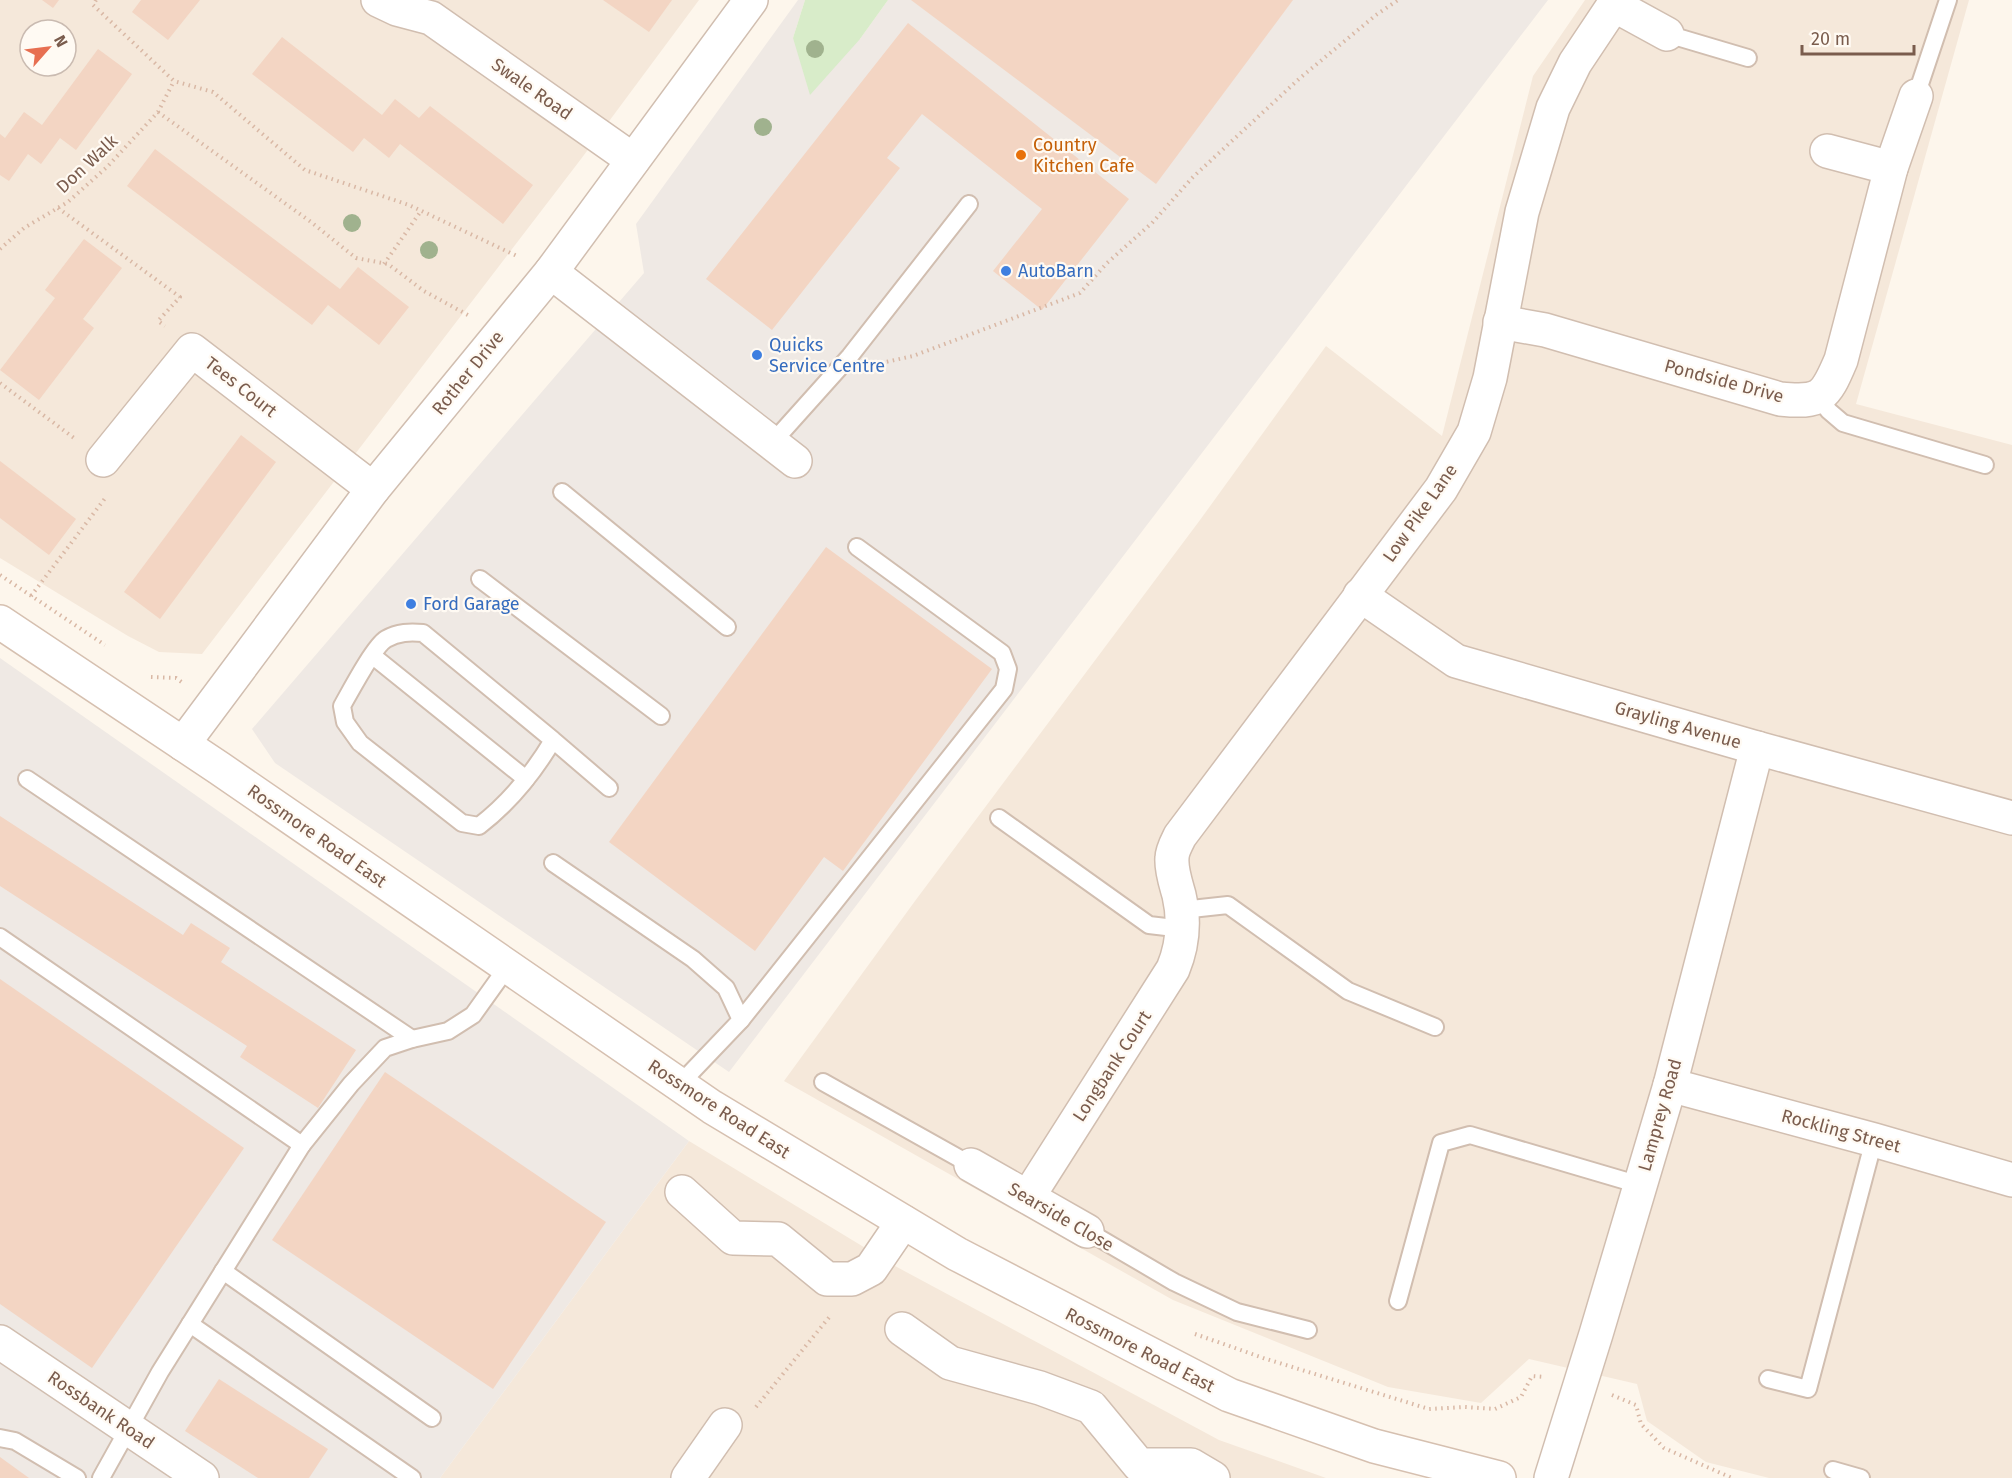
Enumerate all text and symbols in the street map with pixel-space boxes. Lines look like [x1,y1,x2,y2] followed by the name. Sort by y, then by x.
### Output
[18,18,78,78] north arrow
[1802,18,1914,56] scale bar
[1811,28,1850,50] text: 20 m
[50,32,72,50] text: N
[487,53,577,125] street label: Swale Road
[52,130,123,198] street label: Don Walk
[1033,134,1135,177] place label: Country Kitchen Cafe
[1014,148,1028,162] marker: Country Kitchen Cafe
[1018,260,1094,282] place label: AutoBarn
[999,264,1013,278] marker: AutoBarn
[427,326,509,420] street label: Rother Drive
[769,334,885,377] place label: Quicks Service Centre
[750,348,764,362] marker: Quicks Service Centre
[201,352,282,422] street label: Tees Court
[1662,354,1786,408] street label: Pondside Drive
[1378,460,1462,566] street label: Low Pike Lane
[423,593,520,615] place label: Ford Garage
[404,597,418,611] marker: Ford Garage
[1612,696,1744,754] street label: Grayling Avenue
[243,780,391,893] street label: Rossmore Road East
[1068,1006,1156,1126] street label: Longbank Court
[644,1055,795,1163] street label: Rossmore Road East
[1633,1056,1687,1174] street label: Lamprey Road
[1779,1104,1904,1158] street label: Rockling Street
[1004,1178,1118,1256] street label: Searside Close
[1062,1303,1219,1397] street label: Rossmore Road East
[43,1366,159,1454] street label: Rossbank Road

